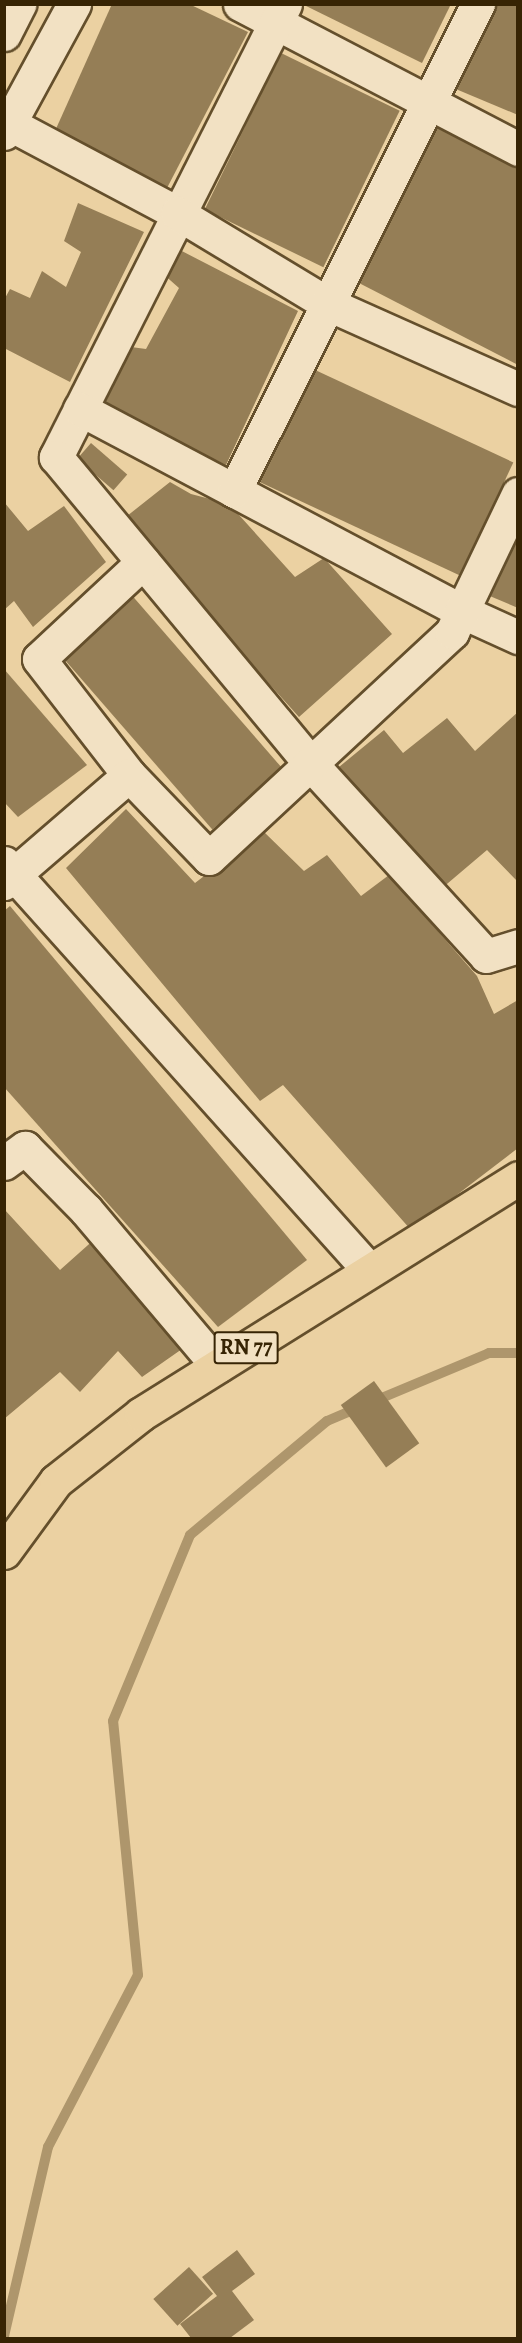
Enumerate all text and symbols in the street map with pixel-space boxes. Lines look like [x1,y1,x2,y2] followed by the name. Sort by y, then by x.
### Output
[213,1329,279,1367] road number: RN 77

